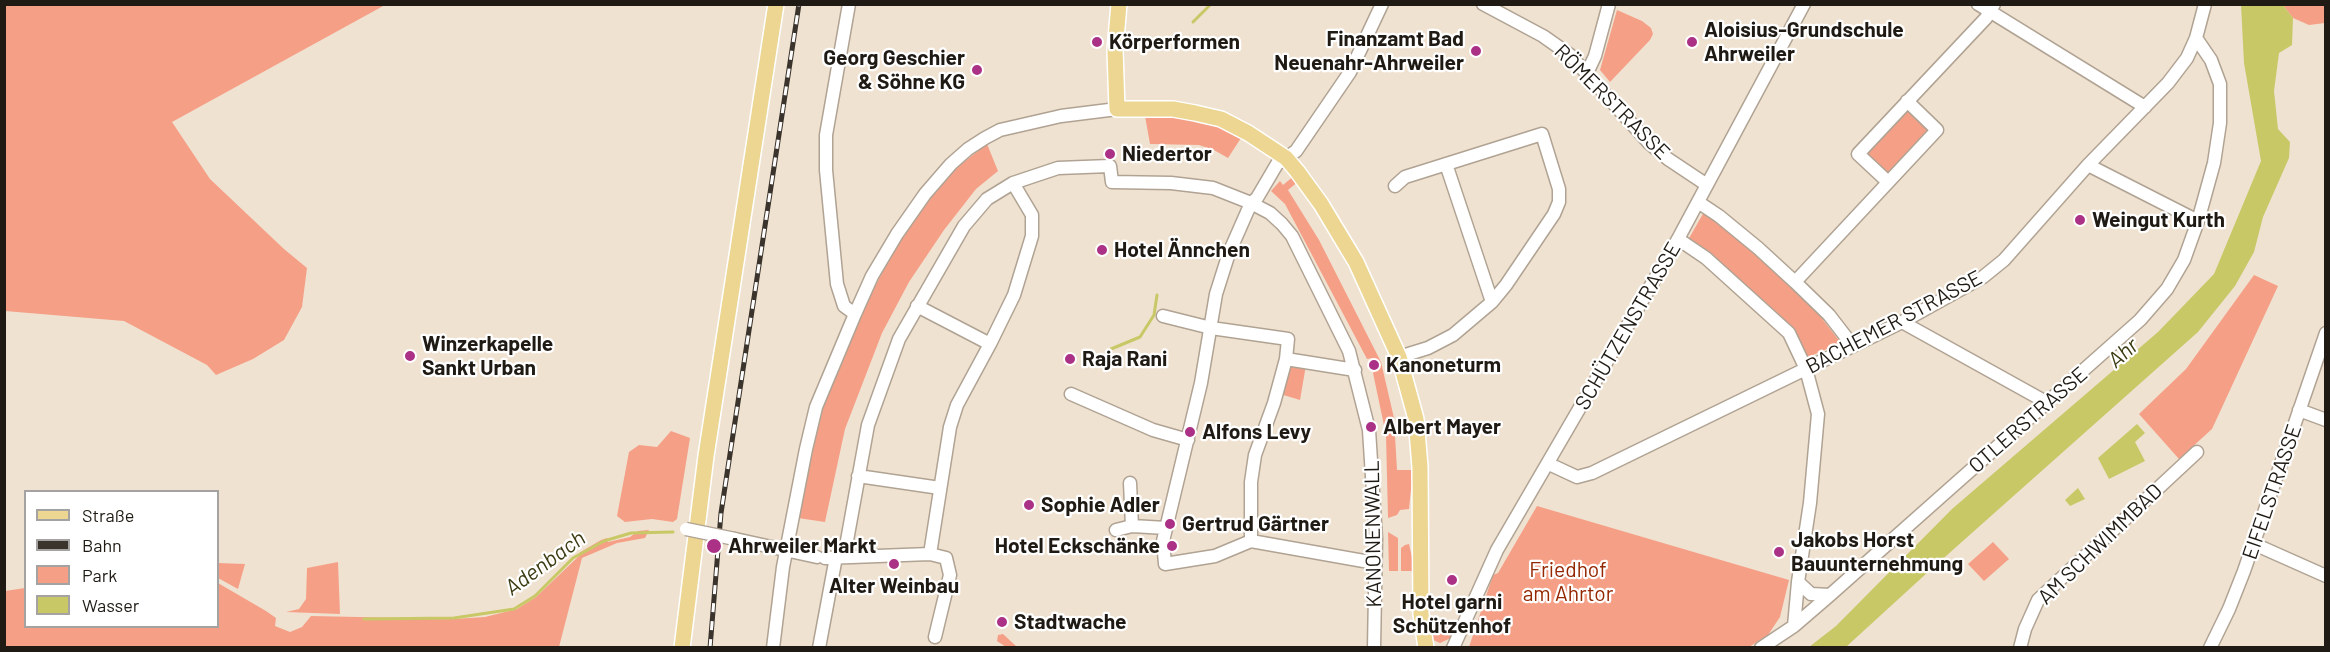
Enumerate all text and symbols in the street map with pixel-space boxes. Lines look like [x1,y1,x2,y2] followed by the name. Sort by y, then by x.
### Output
[1704,17,1904,67] place label: Aloisius-Grundschule Ahrweiler
[1274,26,1464,76] place label: Finanzamt Bad Neuenahr-Ahrweiler
[1109,29,1240,55] place label: Körperformen
[1090,35,1104,49] marker: Körperformen
[1685,35,1699,49] marker: Aloisius-Grundschule Ahrweiler
[1549,39,1675,165] street label: RÖMERSTRASSE
[1469,44,1483,58] marker: Finanzamt Bad Neuenahr-Ahrweiler
[823,45,965,95] place label: Georg Geschier & Söhne KG
[970,63,984,77] marker: Georg Geschier & Söhne KG
[1122,141,1212,167] place label: Niedertor
[1103,147,1117,161] marker: Niedertor
[2092,207,2225,233] place label: Weingut Kurth
[2073,213,2087,227] marker: Weingut Kurth
[1114,237,1250,263] place label: Hotel Ännchen
[1570,238,1686,414] street label: SCHÜTZENSTRASSE
[1095,243,1109,257] marker: Hotel Ännchen
[1802,265,1986,379] street label: BACHEMER STRASSE
[422,331,553,381] place label: Winzerkapelle Sankt Urban
[2102,332,2144,374] water label: Ahr
[1082,346,1167,372] place label: Raja Rani
[403,349,417,363] marker: Winzerkapelle Sankt Urban
[1063,352,1077,366] marker: Raja Rani
[1386,352,1501,378] place label: Kanoneturm
[1367,358,1381,372] marker: Kanoneturm
[1964,362,2092,478] street label: OTLERSTRASSE
[1383,414,1501,440] place label: Albert Mayer
[1202,419,1311,445] place label: Alfons Levy
[1364,420,1378,434] marker: Albert Mayer
[2237,421,2307,563] street label: EIFELSTRASSE
[1183,425,1197,439] marker: Alfons Levy
[1359,460,1387,608] street label: KANONENWALL
[2033,478,2167,610] street label: AM SCHWIMMBAD
[24,490,219,628] legend
[1041,492,1160,518] place label: Sophie Adler
[1022,498,1036,512] marker: Sophie Adler
[82,504,134,526] text: Straße
[1182,511,1329,537] place label: Gertrud Gärtner
[1163,517,1177,531] marker: Gertrud Gärtner
[500,525,590,601] water label: Adenbach
[1791,527,1963,577] place label: Jakobs Horst Bauunternehmung
[728,533,877,559] place label: Ahrweiler Markt
[995,533,1160,559] place label: Hotel Eckschänke
[82,534,122,556] text: Bahn
[705,537,723,555] marker: Ahrweiler Markt
[1165,539,1179,553] marker: Hotel Eckschänke
[1772,545,1786,559] marker: Jakobs Horst Bauunternehmung
[887,557,901,571] marker: Alter Weinbau
[1523,557,1613,607] park label: Friedhof am Ahrtor
[82,564,117,586] text: Park
[829,573,959,599] place label: Alter Weinbau
[1445,573,1459,587] marker: Hotel garni Schützenhof
[1393,589,1511,639] place label: Hotel garni Schützenhof
[82,594,139,616] text: Wasser
[1014,609,1127,635] place label: Stadtwache
[995,615,1009,629] marker: Stadtwache

